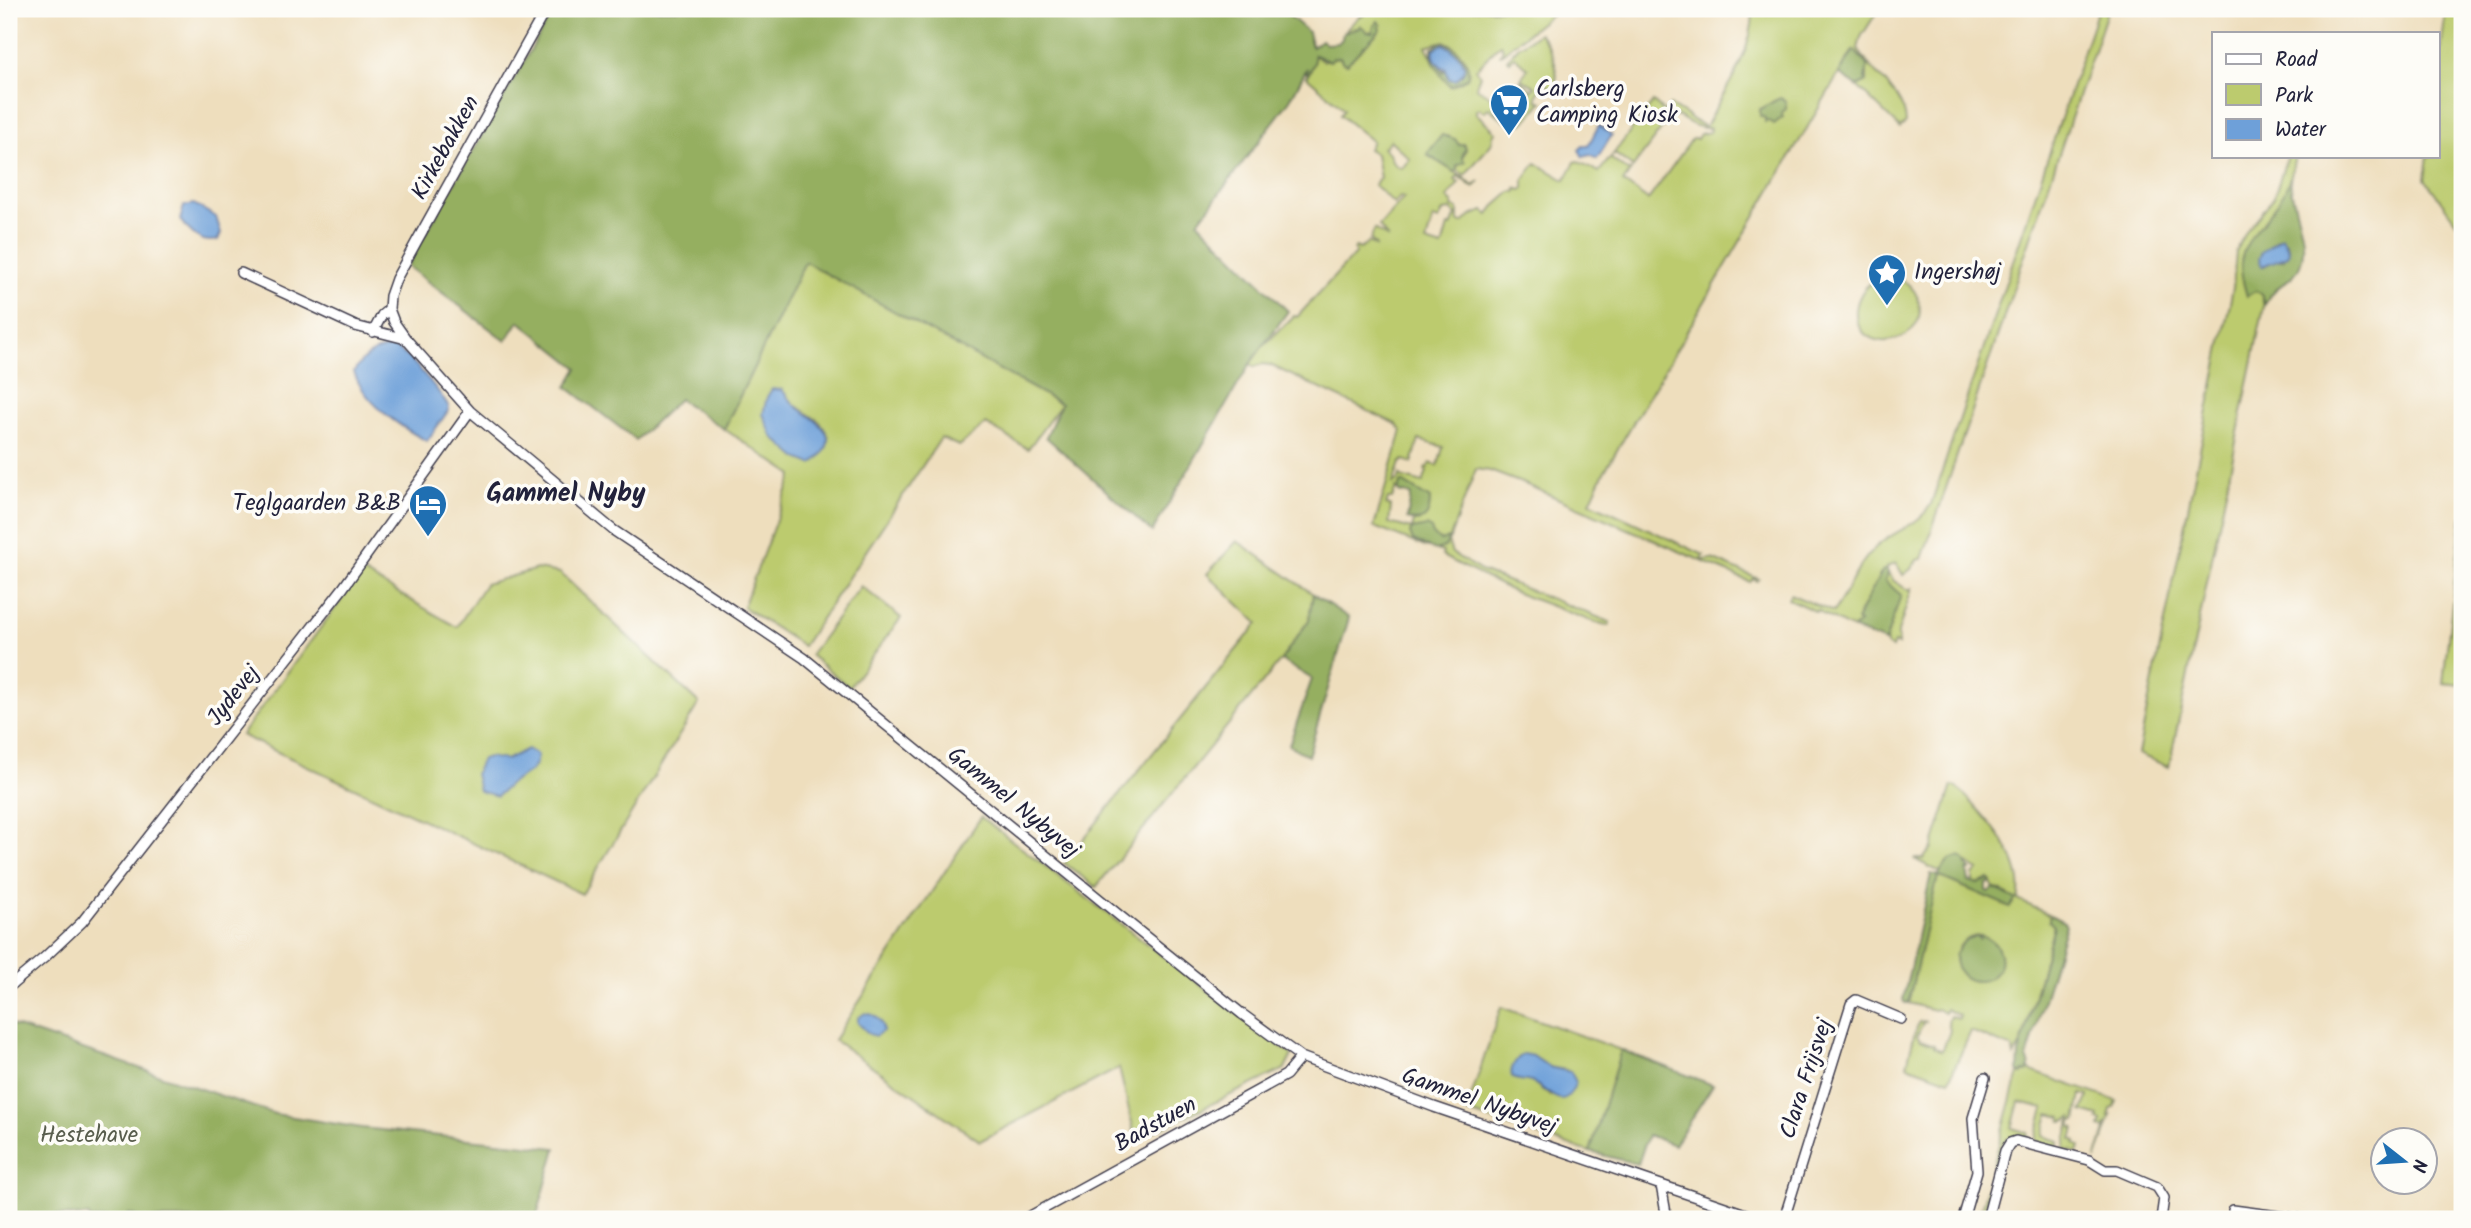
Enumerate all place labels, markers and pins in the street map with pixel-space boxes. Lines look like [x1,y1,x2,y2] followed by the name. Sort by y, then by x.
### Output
[1536,72,1678,134] place label: Carlsberg Camping Kiosk
[1488,82,1530,137] supermarket icon: Carlsberg Camping Kiosk
[1866,252,1908,307] place icon: Ingershøj
[1914,255,2002,291] place label: Ingershøj
[407,483,449,538] hotel icon: Teglgaarden B&B
[233,486,401,522] place label: Teglgaarden B&B

